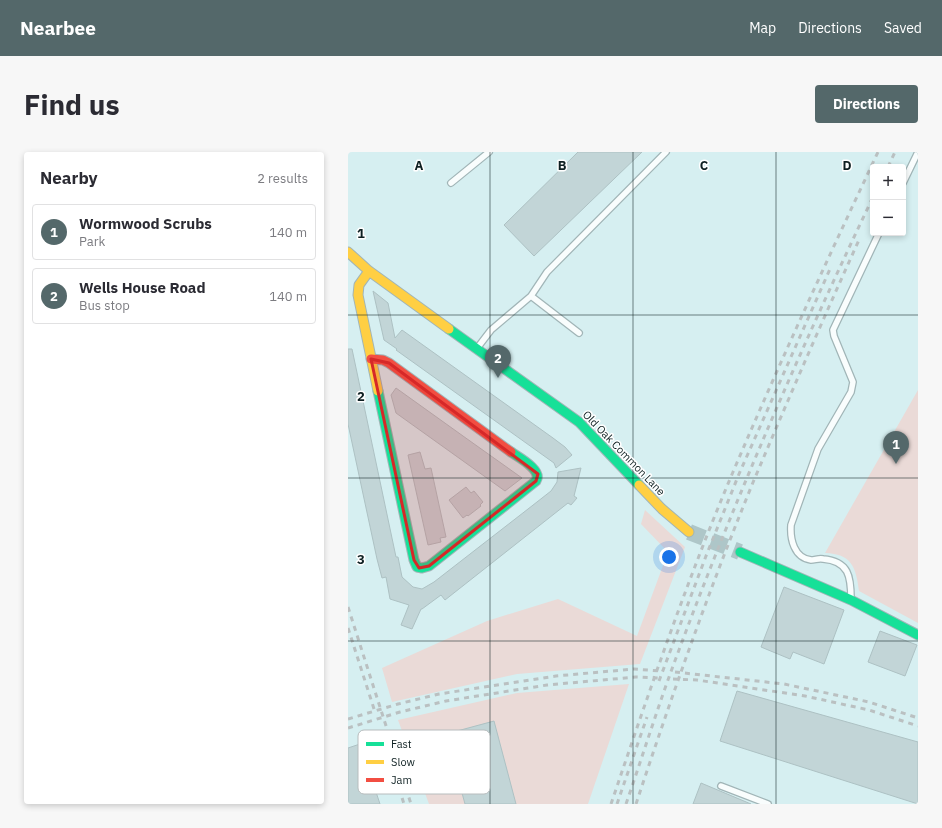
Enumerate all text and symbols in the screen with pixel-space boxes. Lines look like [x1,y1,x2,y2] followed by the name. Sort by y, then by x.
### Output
[20,16,96,40] text: Nearbee
[749,19,776,37] text: Map
[798,19,862,37] text: Directions
[884,19,922,37] text: Saved
[815,85,918,123] button: Directions
[24,86,120,123] text: Find us
[415,157,424,174] text: A
[558,157,567,174] text: B
[700,157,709,174] text: C
[842,157,852,174] text: D
[870,164,906,236] map controls
[870,164,906,200] button: +
[40,167,98,189] text: Nearby
[257,170,308,187] text: 2 results
[870,200,906,236] button: −
[79,214,212,233] text: Wormwood Scrubs
[50,224,58,241] text: 1
[269,224,307,241] text: 140 m
[357,225,365,242] text: 1
[79,233,105,250] text: Park
[79,278,206,297] text: Wells House Road
[50,288,58,305] text: 2
[269,288,307,305] text: 140 m
[79,297,130,314] text: Bus stop
[485,345,511,378] pin: 2
[357,388,365,405] text: 2
[580,408,668,498] street label: Old Oak Common Lane
[883,431,909,464] pin: 1
[659,547,679,567] your location
[357,551,365,568] text: 3
[358,730,490,794] legend
[391,737,412,751] text: Fast
[391,755,415,769] text: Slow
[391,773,412,787] text: Jam

